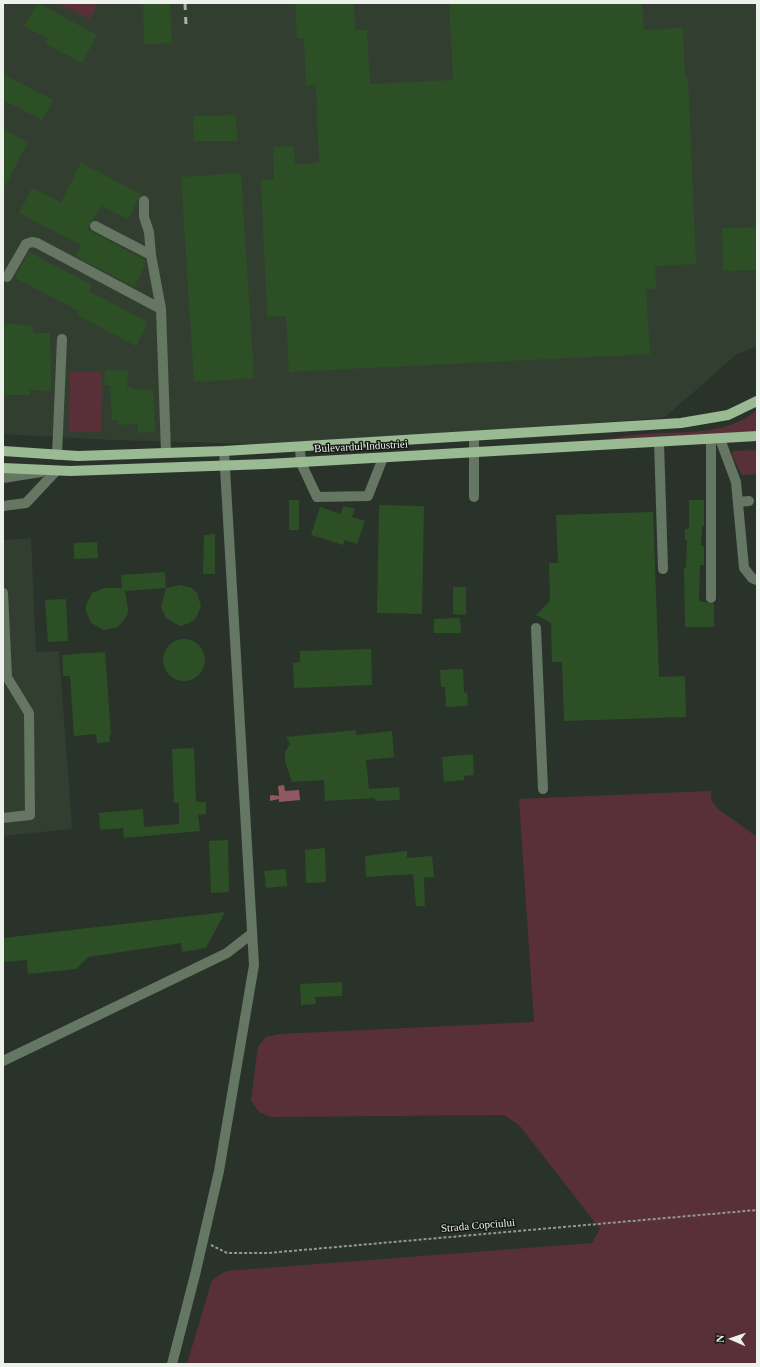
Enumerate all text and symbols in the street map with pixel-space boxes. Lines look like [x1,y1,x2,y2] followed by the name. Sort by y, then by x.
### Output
[314,438,408,456] street label: Bulevardul Industriei
[440,1216,516,1236] street label: Strada Copciului
[712,1319,752,1359] north arrow
[714,1334,726,1343] text: N

